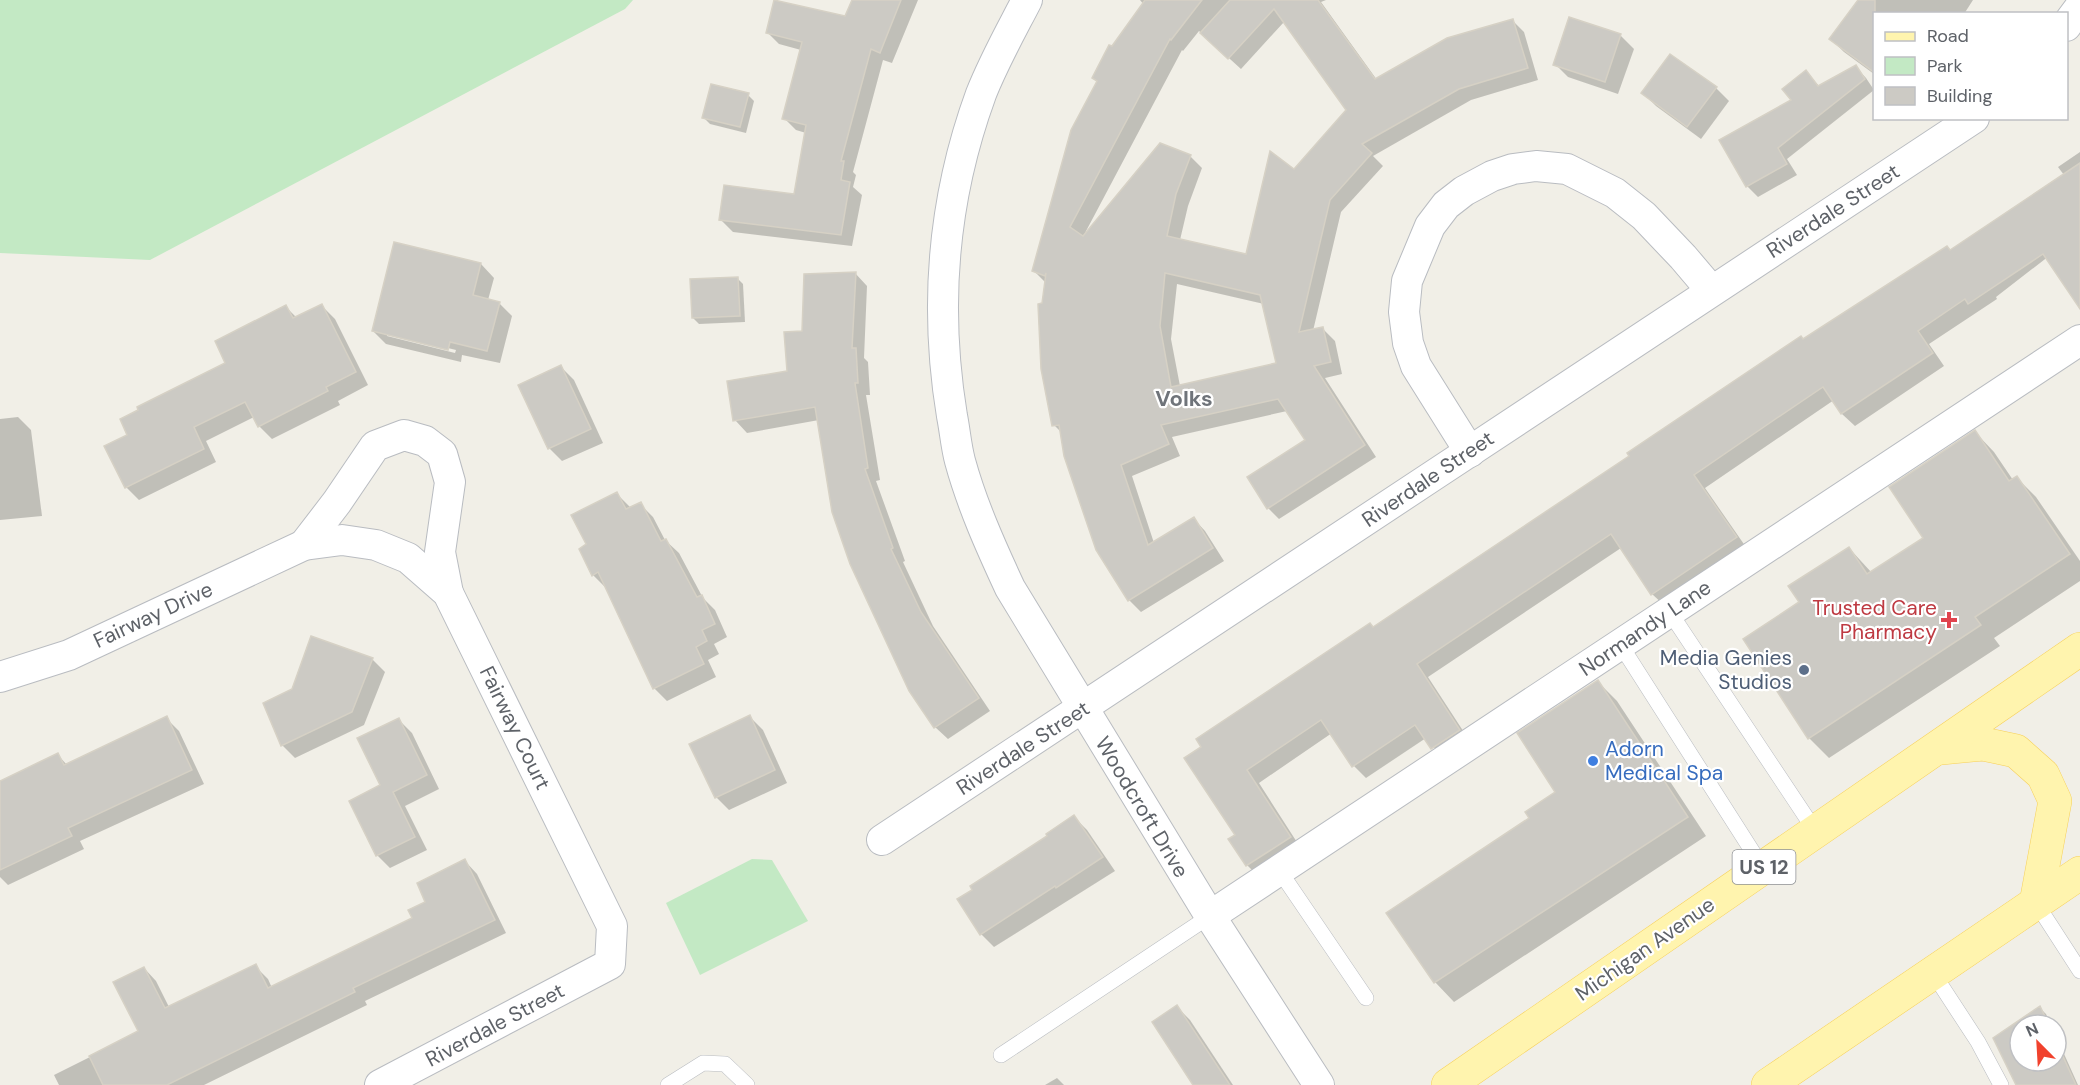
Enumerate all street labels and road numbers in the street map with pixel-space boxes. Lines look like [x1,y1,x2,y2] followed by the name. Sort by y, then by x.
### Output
[1761,157,1905,265] street label: Riverdale Street
[1356,424,1500,534] street label: Riverdale Street
[1573,573,1717,683] street label: Normandy Lane
[89,575,217,655] street label: Fairway Drive
[473,661,557,795] street label: Fairway Court
[951,694,1095,802] street label: Riverdale Street
[1089,731,1195,883] street label: Woodcroft Drive
[1732,850,1796,884] road number: US 12
[1570,890,1720,1007] street label: Michigan Avenue
[421,977,569,1073] street label: Riverdale Street

